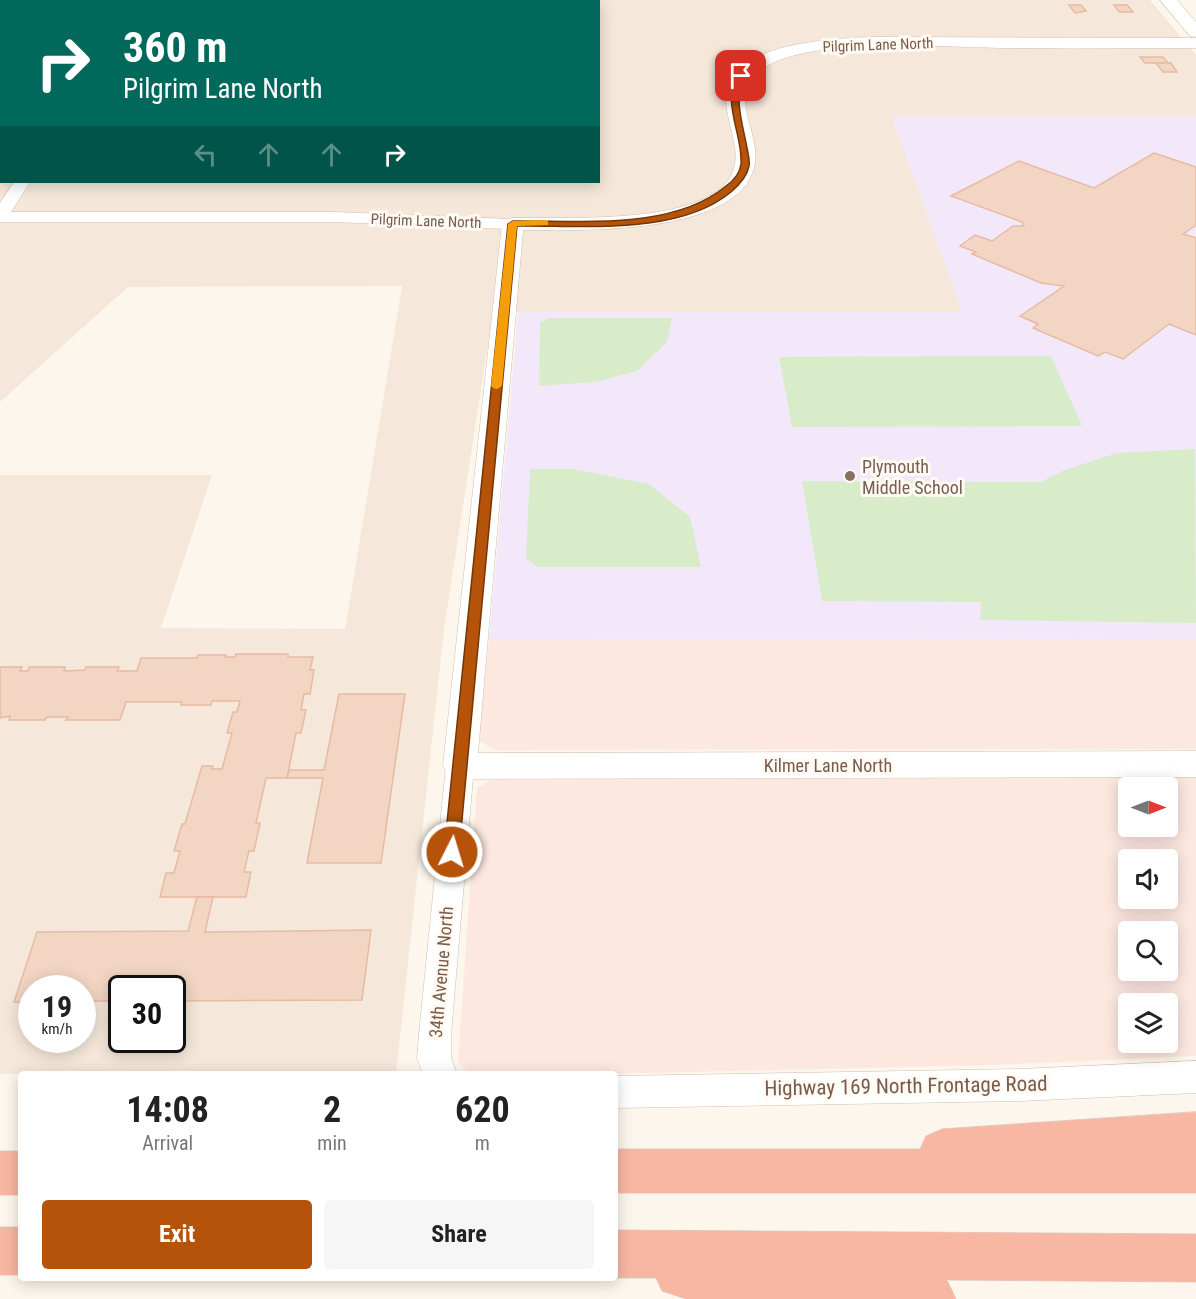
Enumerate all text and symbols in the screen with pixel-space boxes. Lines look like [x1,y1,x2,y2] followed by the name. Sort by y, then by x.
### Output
[123,23,228,72] text: 360 m
[24,24,102,102] icon: right
[822,34,934,56] street label: Pilgrim Lane North
[715,50,766,101] pin
[724,59,757,92] icon: arrive
[123,73,323,105] text: Pilgrim Lane North
[189,138,222,171] icon: left
[252,138,285,171] icon: ahead
[315,138,348,171] icon: ahead
[378,138,411,171] icon: right
[370,210,482,232] street label: Pilgrim Lane North
[862,456,963,498] place label: Plymouth Middle School
[843,469,857,483] marker: Plymouth Middle School
[764,755,892,776] street label: Kilmer Lane North
[1118,777,1178,837] north arrow
[1118,777,1178,1053] map controls
[420,820,484,884] position arrow
[1118,849,1178,909] button: sound
[425,905,457,1039] street label: 34th Avenue North
[1118,921,1178,981] button: search
[108,975,186,1053] speed limit sign: 30
[42,989,72,1024] text: 19
[1118,993,1178,1053] button: layers
[42,1020,72,1038] text: km/h
[764,1072,1048,1100] street label: Highway 169 North Frontage Road
[126,1089,209,1131] text: 14:08
[323,1089,341,1131] text: 2
[455,1089,510,1131] text: 620
[142,1131,193,1155] text: Arrival
[317,1131,347,1155] text: min
[475,1131,490,1155] text: m
[42,1200,312,1269] button: Exit
[324,1200,594,1269] button: Share

